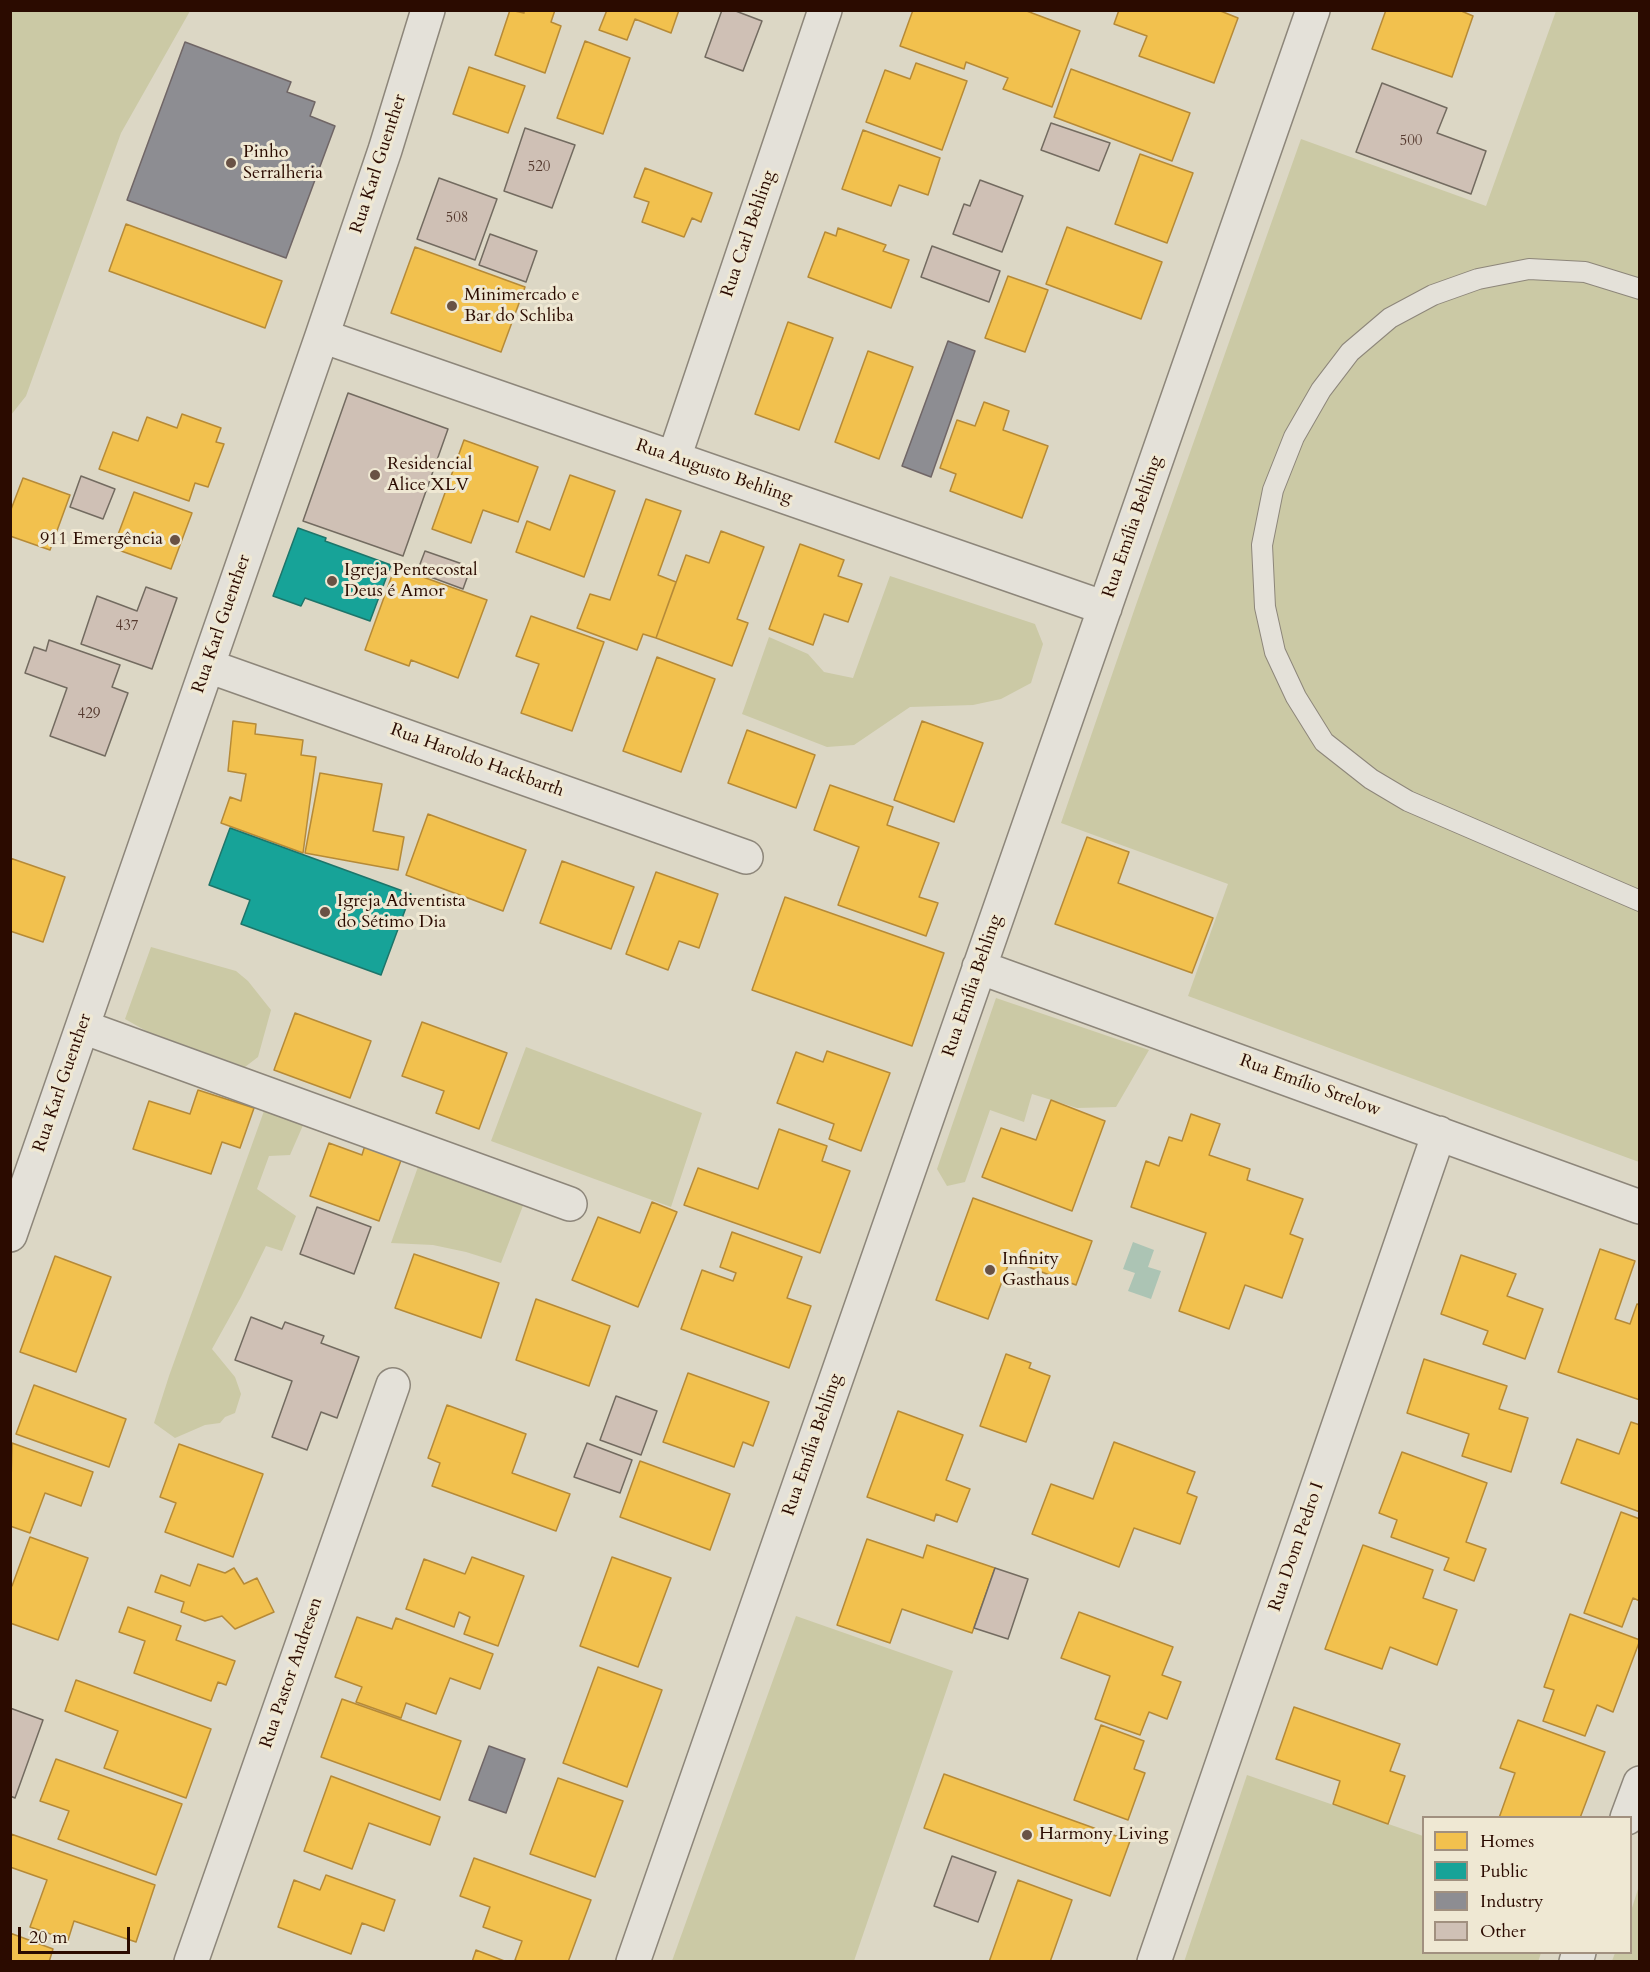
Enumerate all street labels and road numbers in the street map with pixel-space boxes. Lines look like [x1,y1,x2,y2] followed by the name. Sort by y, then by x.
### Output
[346,92,412,236] street label: Rua Karl Guenther
[717,168,781,300] street label: Rua Carl Behling
[633,435,795,509] street label: Rua Augusto Behling
[1099,453,1167,601] street label: Rua Emília Behling
[188,552,256,696] street label: Rua Karl Guenther
[387,720,567,802] street label: Rua Haroldo Hackbarth
[939,912,1007,1060] street label: Rua Emília Behling
[29,1011,97,1155] street label: Rua Karl Guenther
[1236,1050,1384,1122] street label: Rua Emílio Strelow
[779,1371,847,1519] street label: Rua Emília Behling
[1265,1480,1329,1614] street label: Rua Dom Pedro I
[256,1595,328,1751] street label: Rua Pastor Andresen

